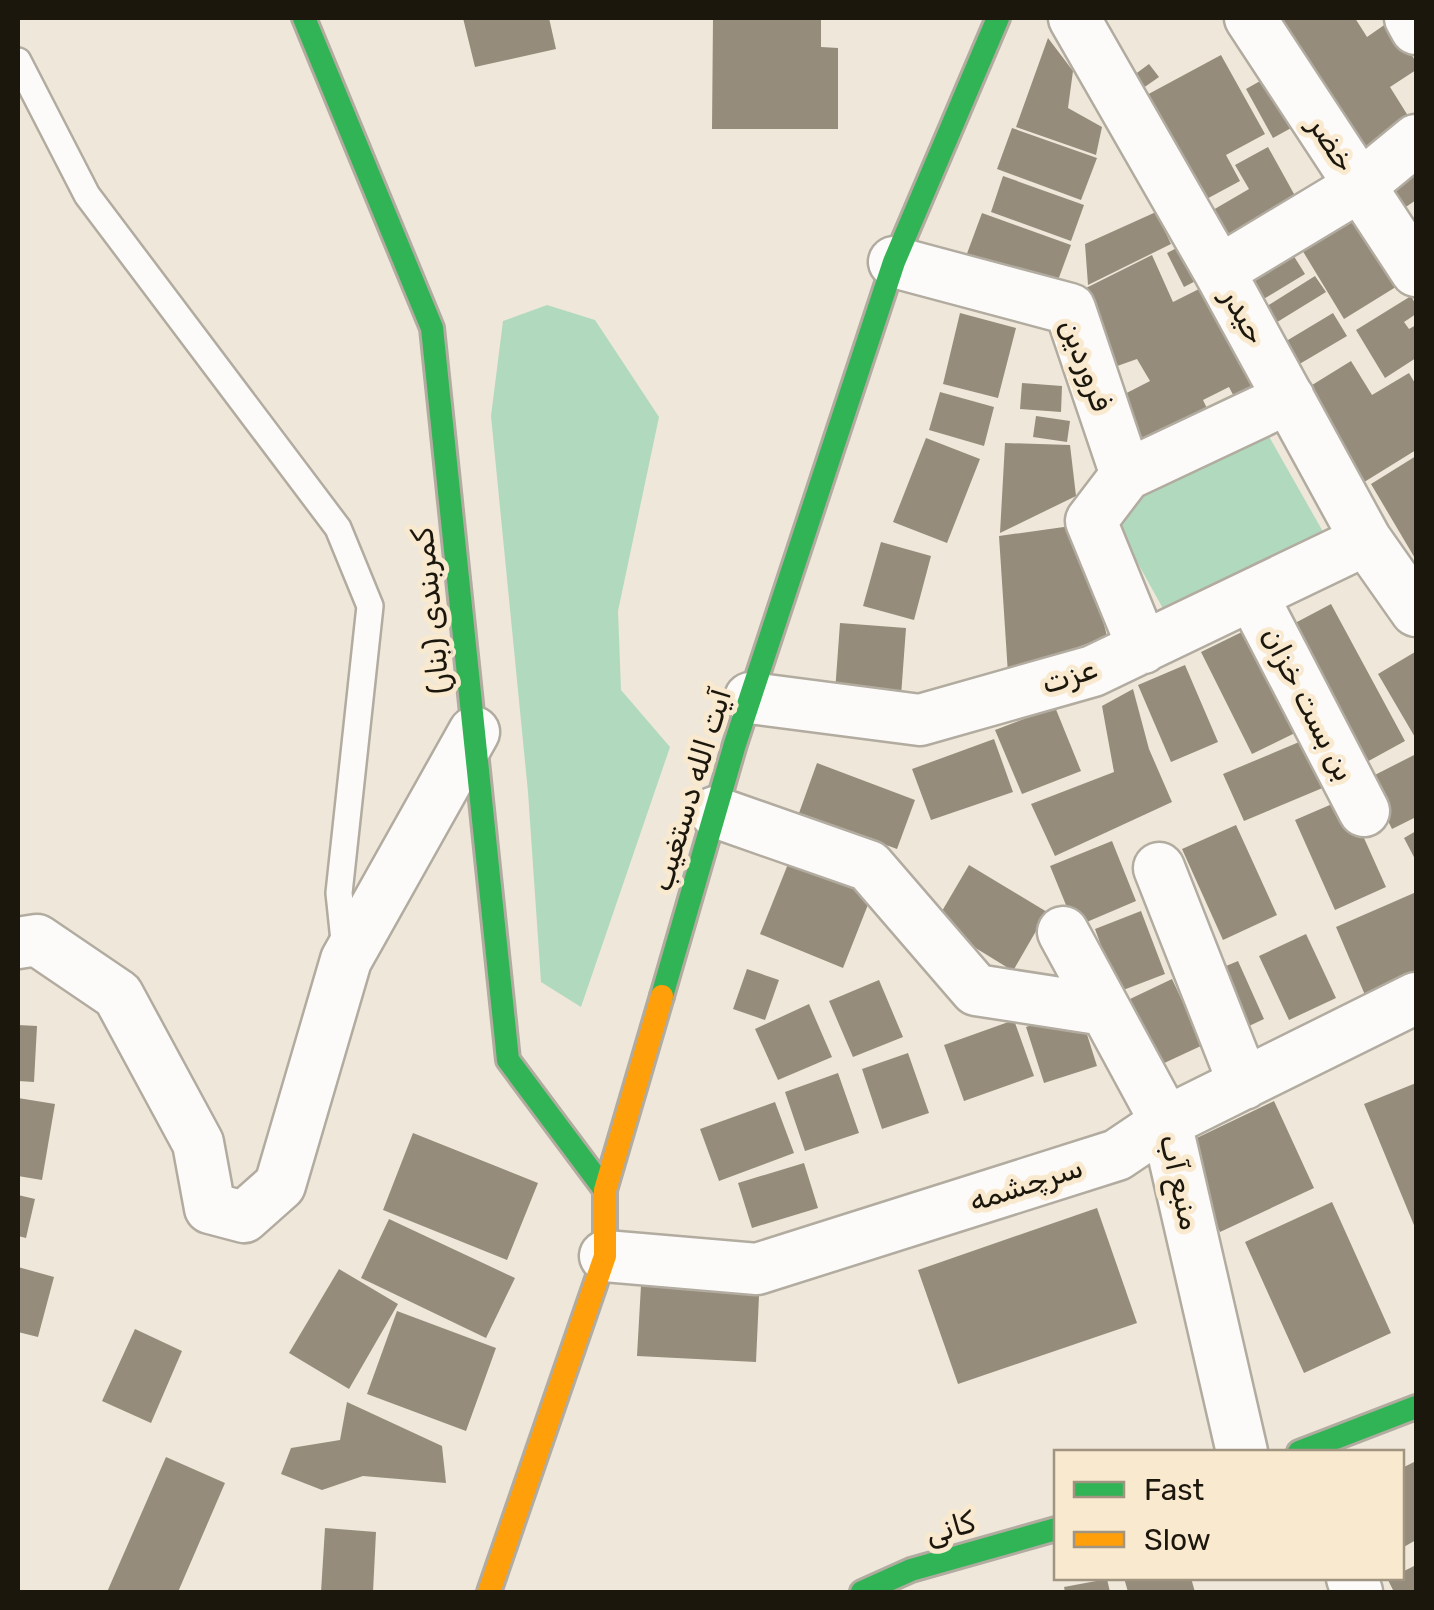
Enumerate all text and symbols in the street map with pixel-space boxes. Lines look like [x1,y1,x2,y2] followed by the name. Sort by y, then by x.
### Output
[1300,108,1363,179] street label: خضر
[1213,280,1274,350] street label: حیدر
[1052,314,1120,416] street label: فروردین
[404,526,458,696] street label: کمربندی (بنار)
[1254,621,1362,787] street label: بن بست خزان
[1037,650,1101,702] street label: عزت
[643,684,739,896] street label: آیت الله دستغیب
[1149,1131,1208,1234] street label: منبع آب
[965,1149,1087,1219] street label: سرچشمه
[1054,1450,1404,1580] legend
[1144,1472,1204,1508] text: Fast
[921,1504,980,1552] street label: کانی
[1144,1522,1211,1558] text: Slow

